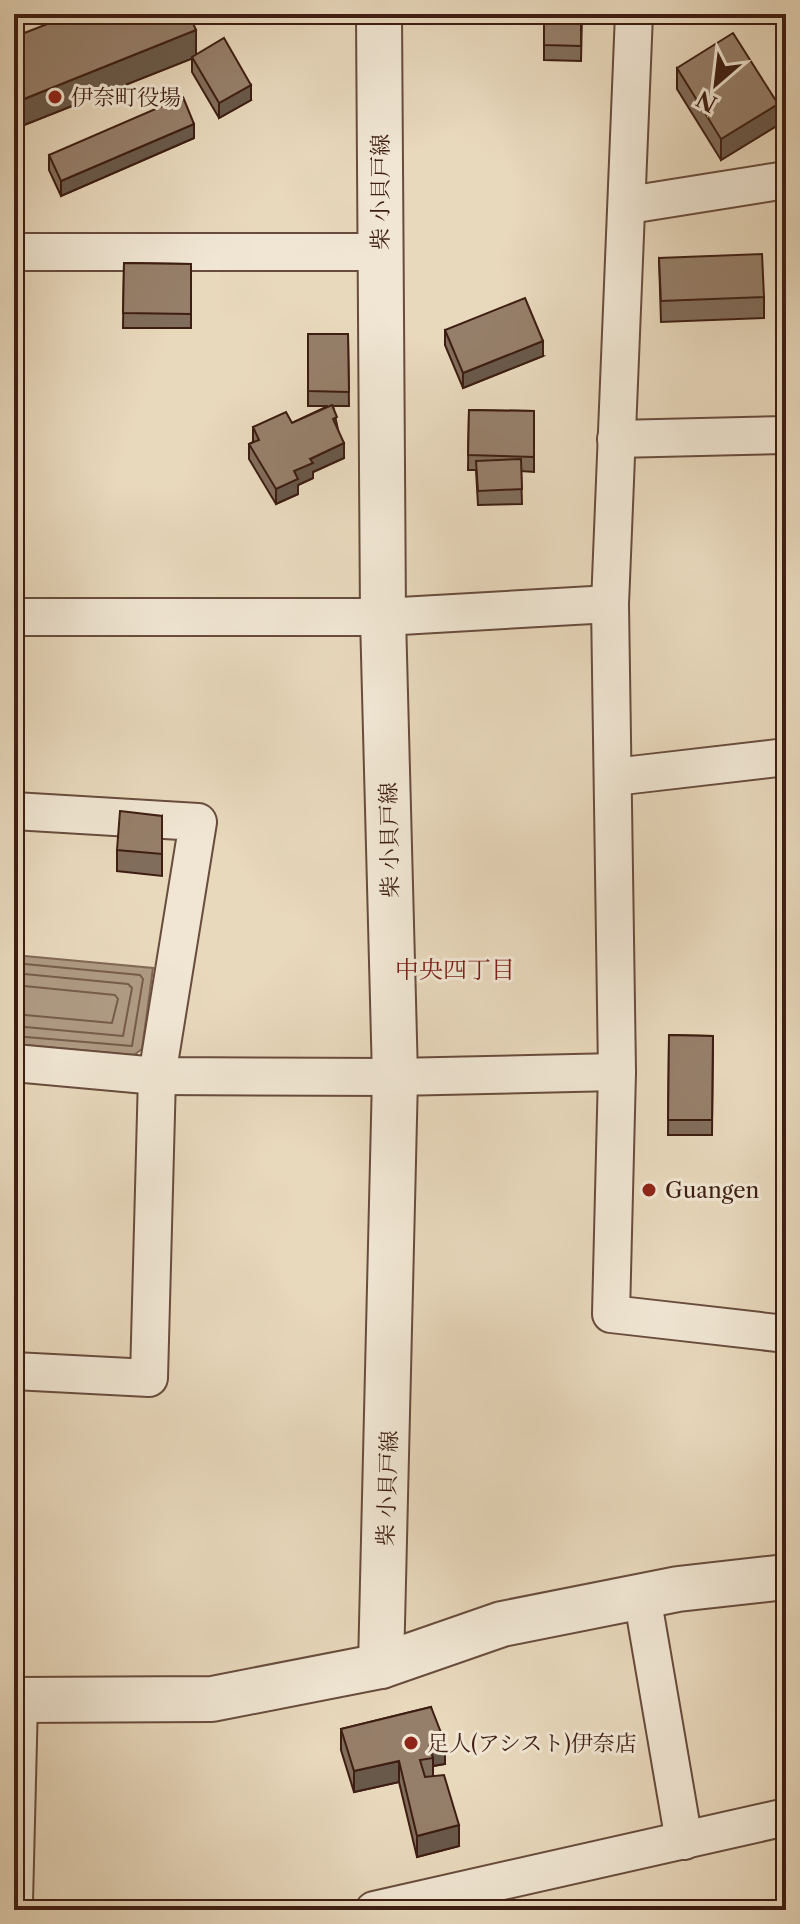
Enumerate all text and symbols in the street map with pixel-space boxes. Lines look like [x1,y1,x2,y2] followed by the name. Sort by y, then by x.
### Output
[676,44,756,124] north arrow
[71,84,181,111] place label: 伊奈町役場
[692,85,722,118] text: N
[46,88,64,106] marker: 伊奈町役場
[367,134,394,250] street label: 柴 小貝戸線
[375,782,404,898] street label: 柴 小貝戸線
[395,955,515,984] district label: 中央四丁目
[665,1177,759,1204] place label: Guangen
[640,1181,658,1199] marker: Guangen
[372,1430,403,1546] street label: 柴 小貝戸線
[427,1730,637,1757] place label: 足人(アシスト)伊奈店
[402,1734,420,1752] marker: 足人(アシスト)伊奈店

